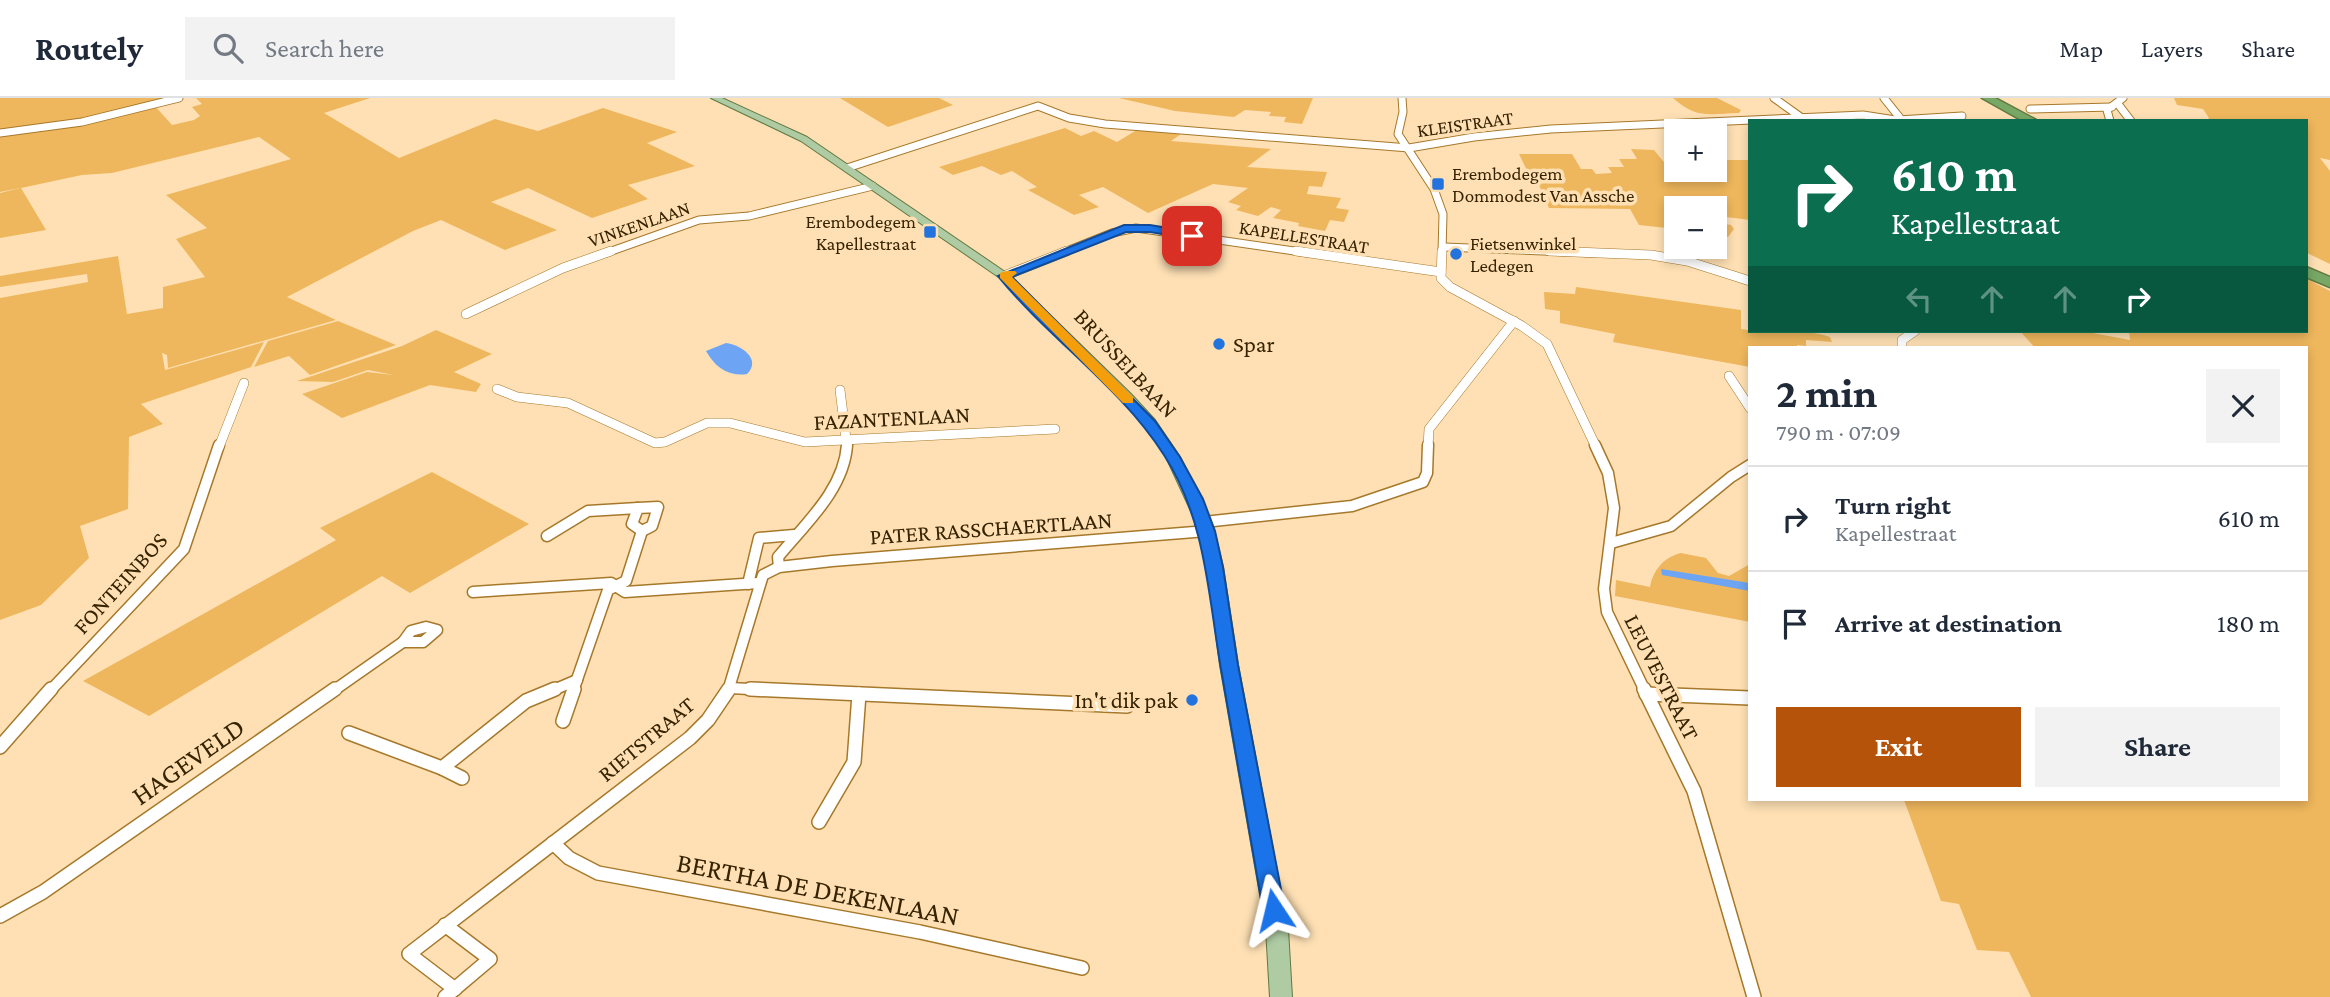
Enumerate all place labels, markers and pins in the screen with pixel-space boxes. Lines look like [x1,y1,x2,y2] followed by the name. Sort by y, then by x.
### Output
[1452,163,1634,206] place label: Erembodegem Dommodest Van Assche
[1430,176,1446,192] marker: Erembodegem Dommodest Van Assche
[1162,206,1222,266] pin
[805,211,917,254] place label: Erembodegem Kapellestraat
[922,224,938,240] marker: Erembodegem Kapellestraat
[1470,233,1576,276] place label: Fietsenwinkel Ledegen
[1448,246,1464,262] marker: Fietsenwinkel Ledegen
[1233,331,1275,357] place label: Spar
[1211,336,1227,352] marker: Spar
[1074,687,1178,713] place label: In't dik pak
[1184,692,1200,708] marker: In't dik pak

